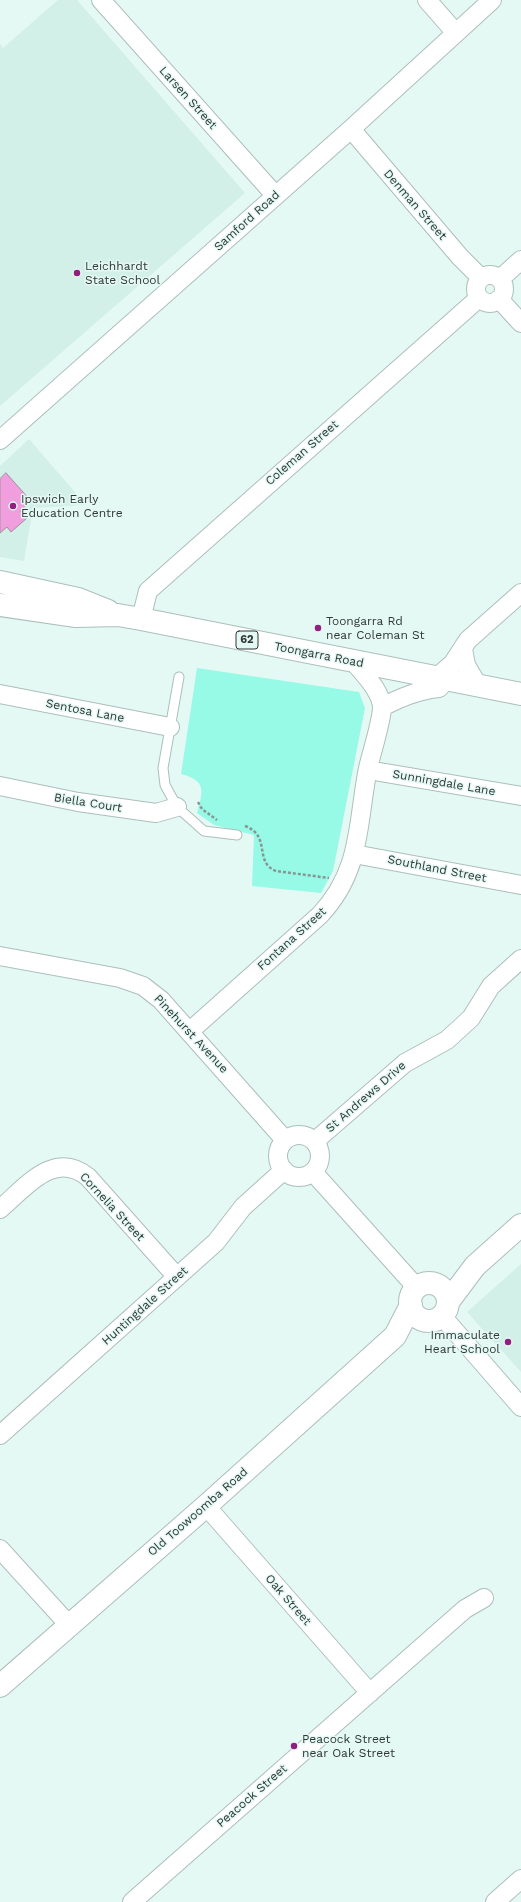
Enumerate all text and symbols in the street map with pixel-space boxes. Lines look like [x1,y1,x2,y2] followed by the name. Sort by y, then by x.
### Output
[156,64,220,132] street label: Larsen Street
[380,167,450,243] street label: Denman Street
[211,188,283,254] street label: Samford Road
[85,259,160,287] place label: Leichhardt State School
[72,268,82,278] marker: Leichhardt State School
[263,417,341,489] street label: Coleman Street
[21,492,123,520] place label: Ipswich Early Education Centre
[8,501,18,511] marker: Ipswich Early Education Centre
[326,614,425,642] place label: Toongarra Rd near Coleman St
[313,623,323,633] marker: Toongarra Rd near Coleman St
[236,631,258,649] road number: 62
[273,639,365,671] street label: Toongarra Road
[45,696,125,726] street label: Sentosa Lane
[391,767,497,799] street label: Sunningdale Lane
[53,791,123,815] street label: Biella Court
[386,852,488,886] street label: Southland Street
[255,904,329,974] street label: Fontana Street
[151,992,231,1076] street label: Pinehurst Avenue
[323,1058,409,1136] street label: St Andrews Drive
[77,1170,147,1244] street label: Cornelia Street
[99,1264,191,1348] street label: Huntingdale Street
[424,1328,500,1356] place label: Immaculate Heart School
[503,1337,513,1347] marker: Immaculate Heart School
[145,1465,251,1559] street label: Old Toowoomba Road
[262,1572,314,1628] street label: Oak Street
[302,1732,395,1760] place label: Peacock Street near Oak Street
[289,1741,299,1751] marker: Peacock Street near Oak Street
[214,1762,290,1830] street label: Peacock Street

